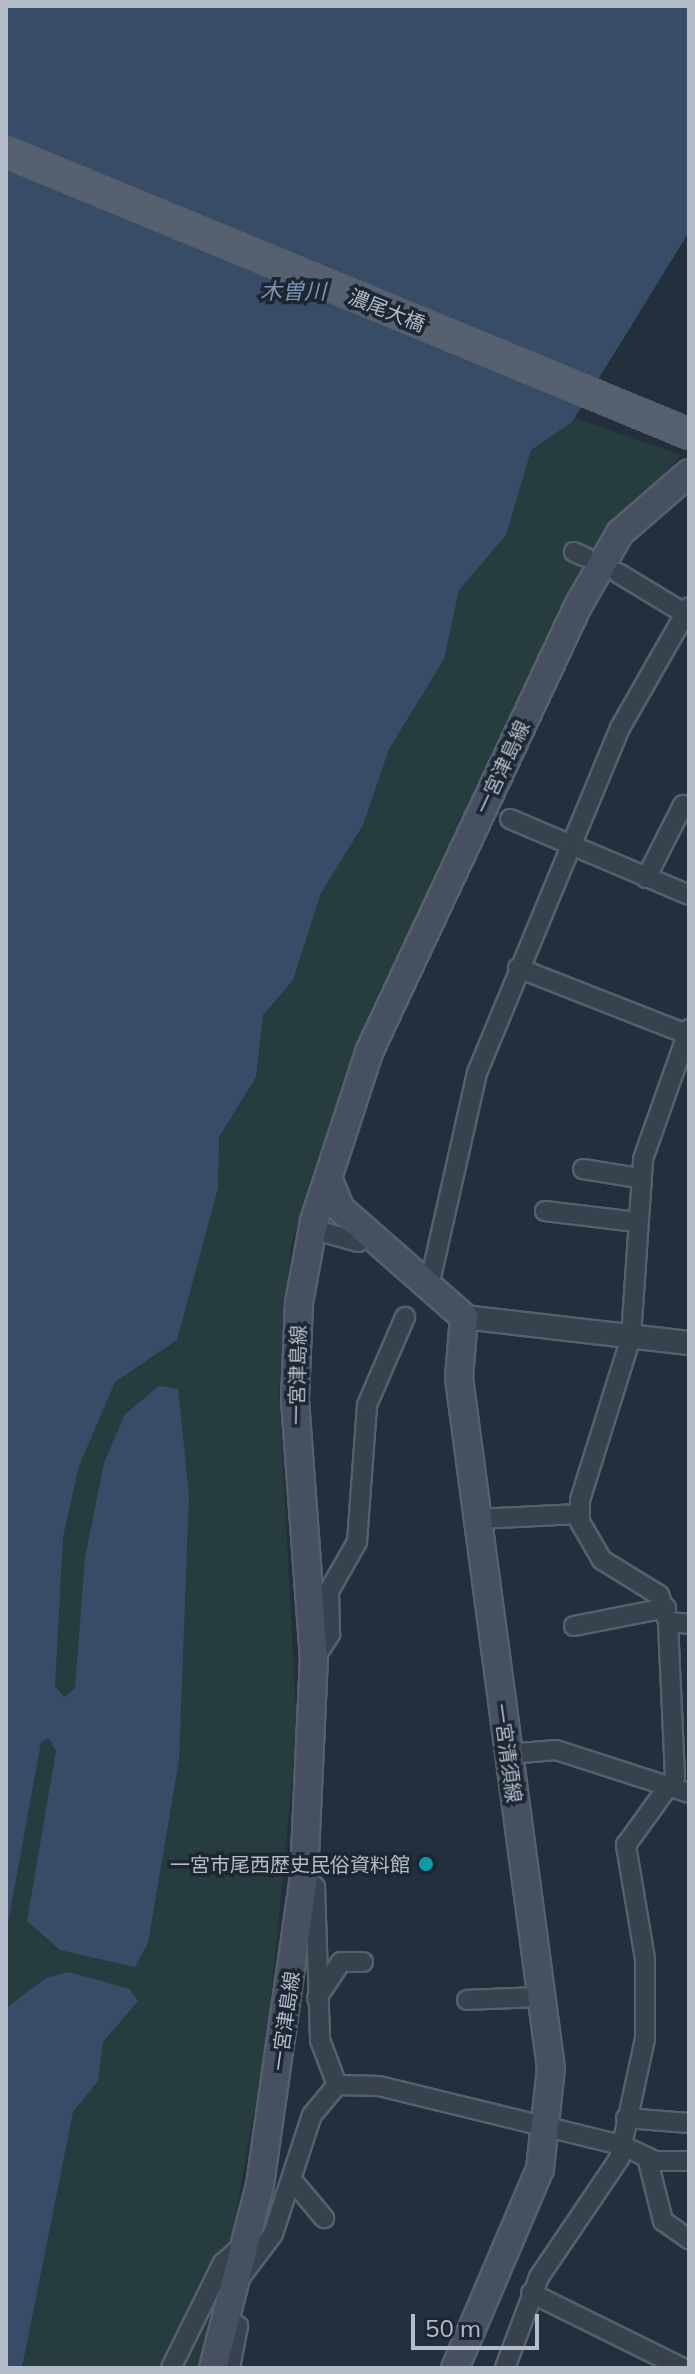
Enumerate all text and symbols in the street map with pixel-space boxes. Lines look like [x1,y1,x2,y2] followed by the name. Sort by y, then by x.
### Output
[260,279,326,305] water label: 木曽川
[345,284,429,336] street label: 濃尾大橋
[470,717,534,817] street label: 一宮津島線
[284,1325,310,1425] street label: 一宮津島線
[489,1702,527,1804] street label: 一宮清須線
[170,1852,410,1876] place label: 一宮市尾西歴史民俗資料館
[417,1855,435,1873] marker: 一宮市尾西歴史民俗資料館
[266,1970,304,2072] street label: 一宮津島線
[415,2298,543,2348] scale bar
[425,2313,481,2343] text: 50 m

